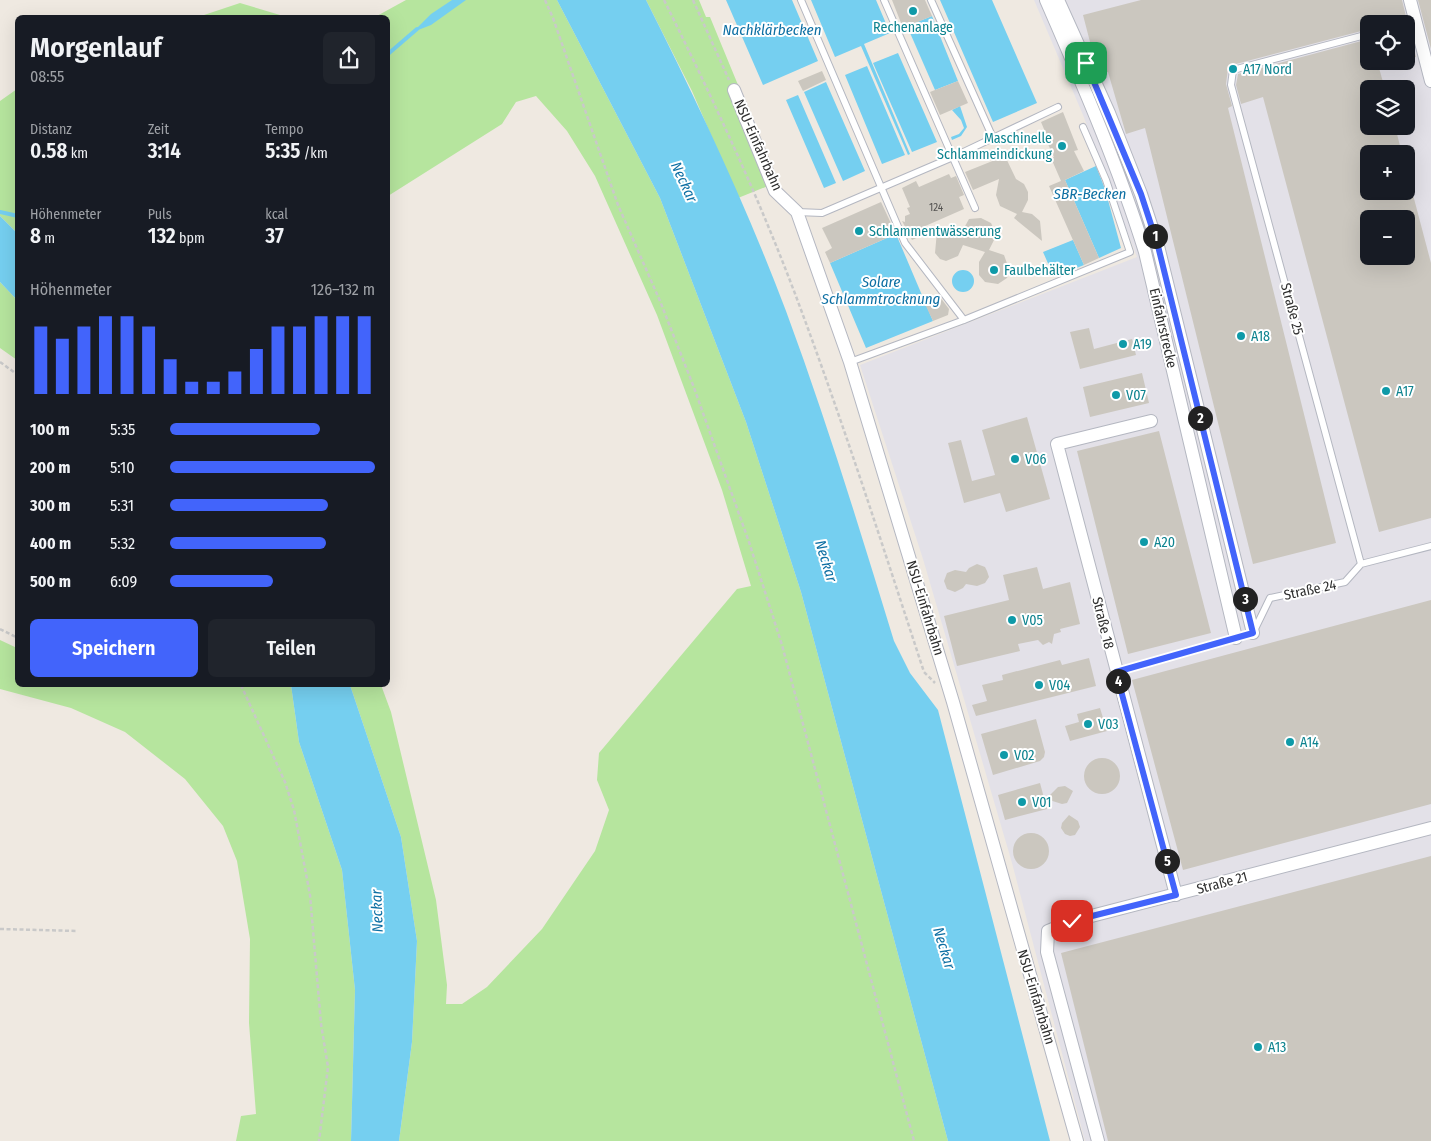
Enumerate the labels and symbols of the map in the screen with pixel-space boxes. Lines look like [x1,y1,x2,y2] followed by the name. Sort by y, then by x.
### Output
[907,5,919,17] marker: Rechenanlage
[873,19,953,36] place label: Rechenanlage
[722,21,822,39] water label: Nachklärbecken
[1065,42,1107,84] pin
[1243,61,1292,78] place label: A17 Nord
[1227,63,1239,75] marker: A17 Nord
[730,97,786,193] street label: NSU-Einfahrbahn
[937,130,1052,163] place label: Maschinelle Schlammeindickung
[1056,140,1068,152] marker: Maschinelle Schlammeindickung
[667,159,702,206] water label: Neckar
[1053,185,1126,203] water label: SBR-Becken
[929,201,944,214] house number: 124
[869,223,1001,240] place label: Schlammentwässerung
[1142,224,1168,248] pin: 1
[853,225,865,237] marker: Schlammentwässerung
[1004,262,1076,279] place label: Faulbehälter
[988,264,1000,276] marker: Faulbehälter
[821,273,941,308] water label: Solare Schlammtrocknung
[1277,281,1307,337] street label: Straße 25
[1146,286,1180,370] street label: Einfahrstrecke
[1251,328,1270,345] place label: A18
[1235,330,1247,342] marker: A18
[1133,336,1152,353] place label: A19
[1117,338,1129,350] marker: A19
[1396,383,1414,400] place label: A17
[1380,385,1392,397] marker: A17
[1126,387,1146,404] place label: V07
[1110,389,1122,401] marker: V07
[1188,406,1212,430] pin: 2
[1025,451,1046,468] place label: V06
[1009,453,1021,465] marker: V06
[1154,534,1175,551] place label: A20
[1138,536,1150,548] marker: A20
[811,538,841,585] water label: Neckar
[902,558,948,658] street label: NSU-Einfahrbahn
[1282,576,1338,604] street label: Straße 24
[1232,586,1258,612] pin: 3
[1088,595,1118,651] street label: Straße 18
[1022,612,1043,629] place label: V05
[1006,614,1018,626] marker: V05
[1106,668,1130,694] pin: 4
[1049,677,1070,694] place label: V04
[1033,679,1045,691] marker: V04
[1098,716,1119,733] place label: V03
[1082,718,1094,730] marker: V03
[1300,734,1319,751] place label: A14
[1284,736,1296,748] marker: A14
[1014,747,1034,764] place label: V02
[998,749,1010,761] marker: V02
[1032,794,1052,811] place label: V01
[1016,796,1028,808] marker: V01
[1154,848,1180,874] pin: 5
[1195,868,1249,898] street label: Straße 21
[367,888,387,933] water label: Neckar
[1051,900,1093,942] pin
[929,925,959,972] water label: Neckar
[1013,947,1059,1047] street label: NSU-Einfahrbahn
[1268,1039,1286,1056] place label: A13
[1252,1041,1264,1053] marker: A13

